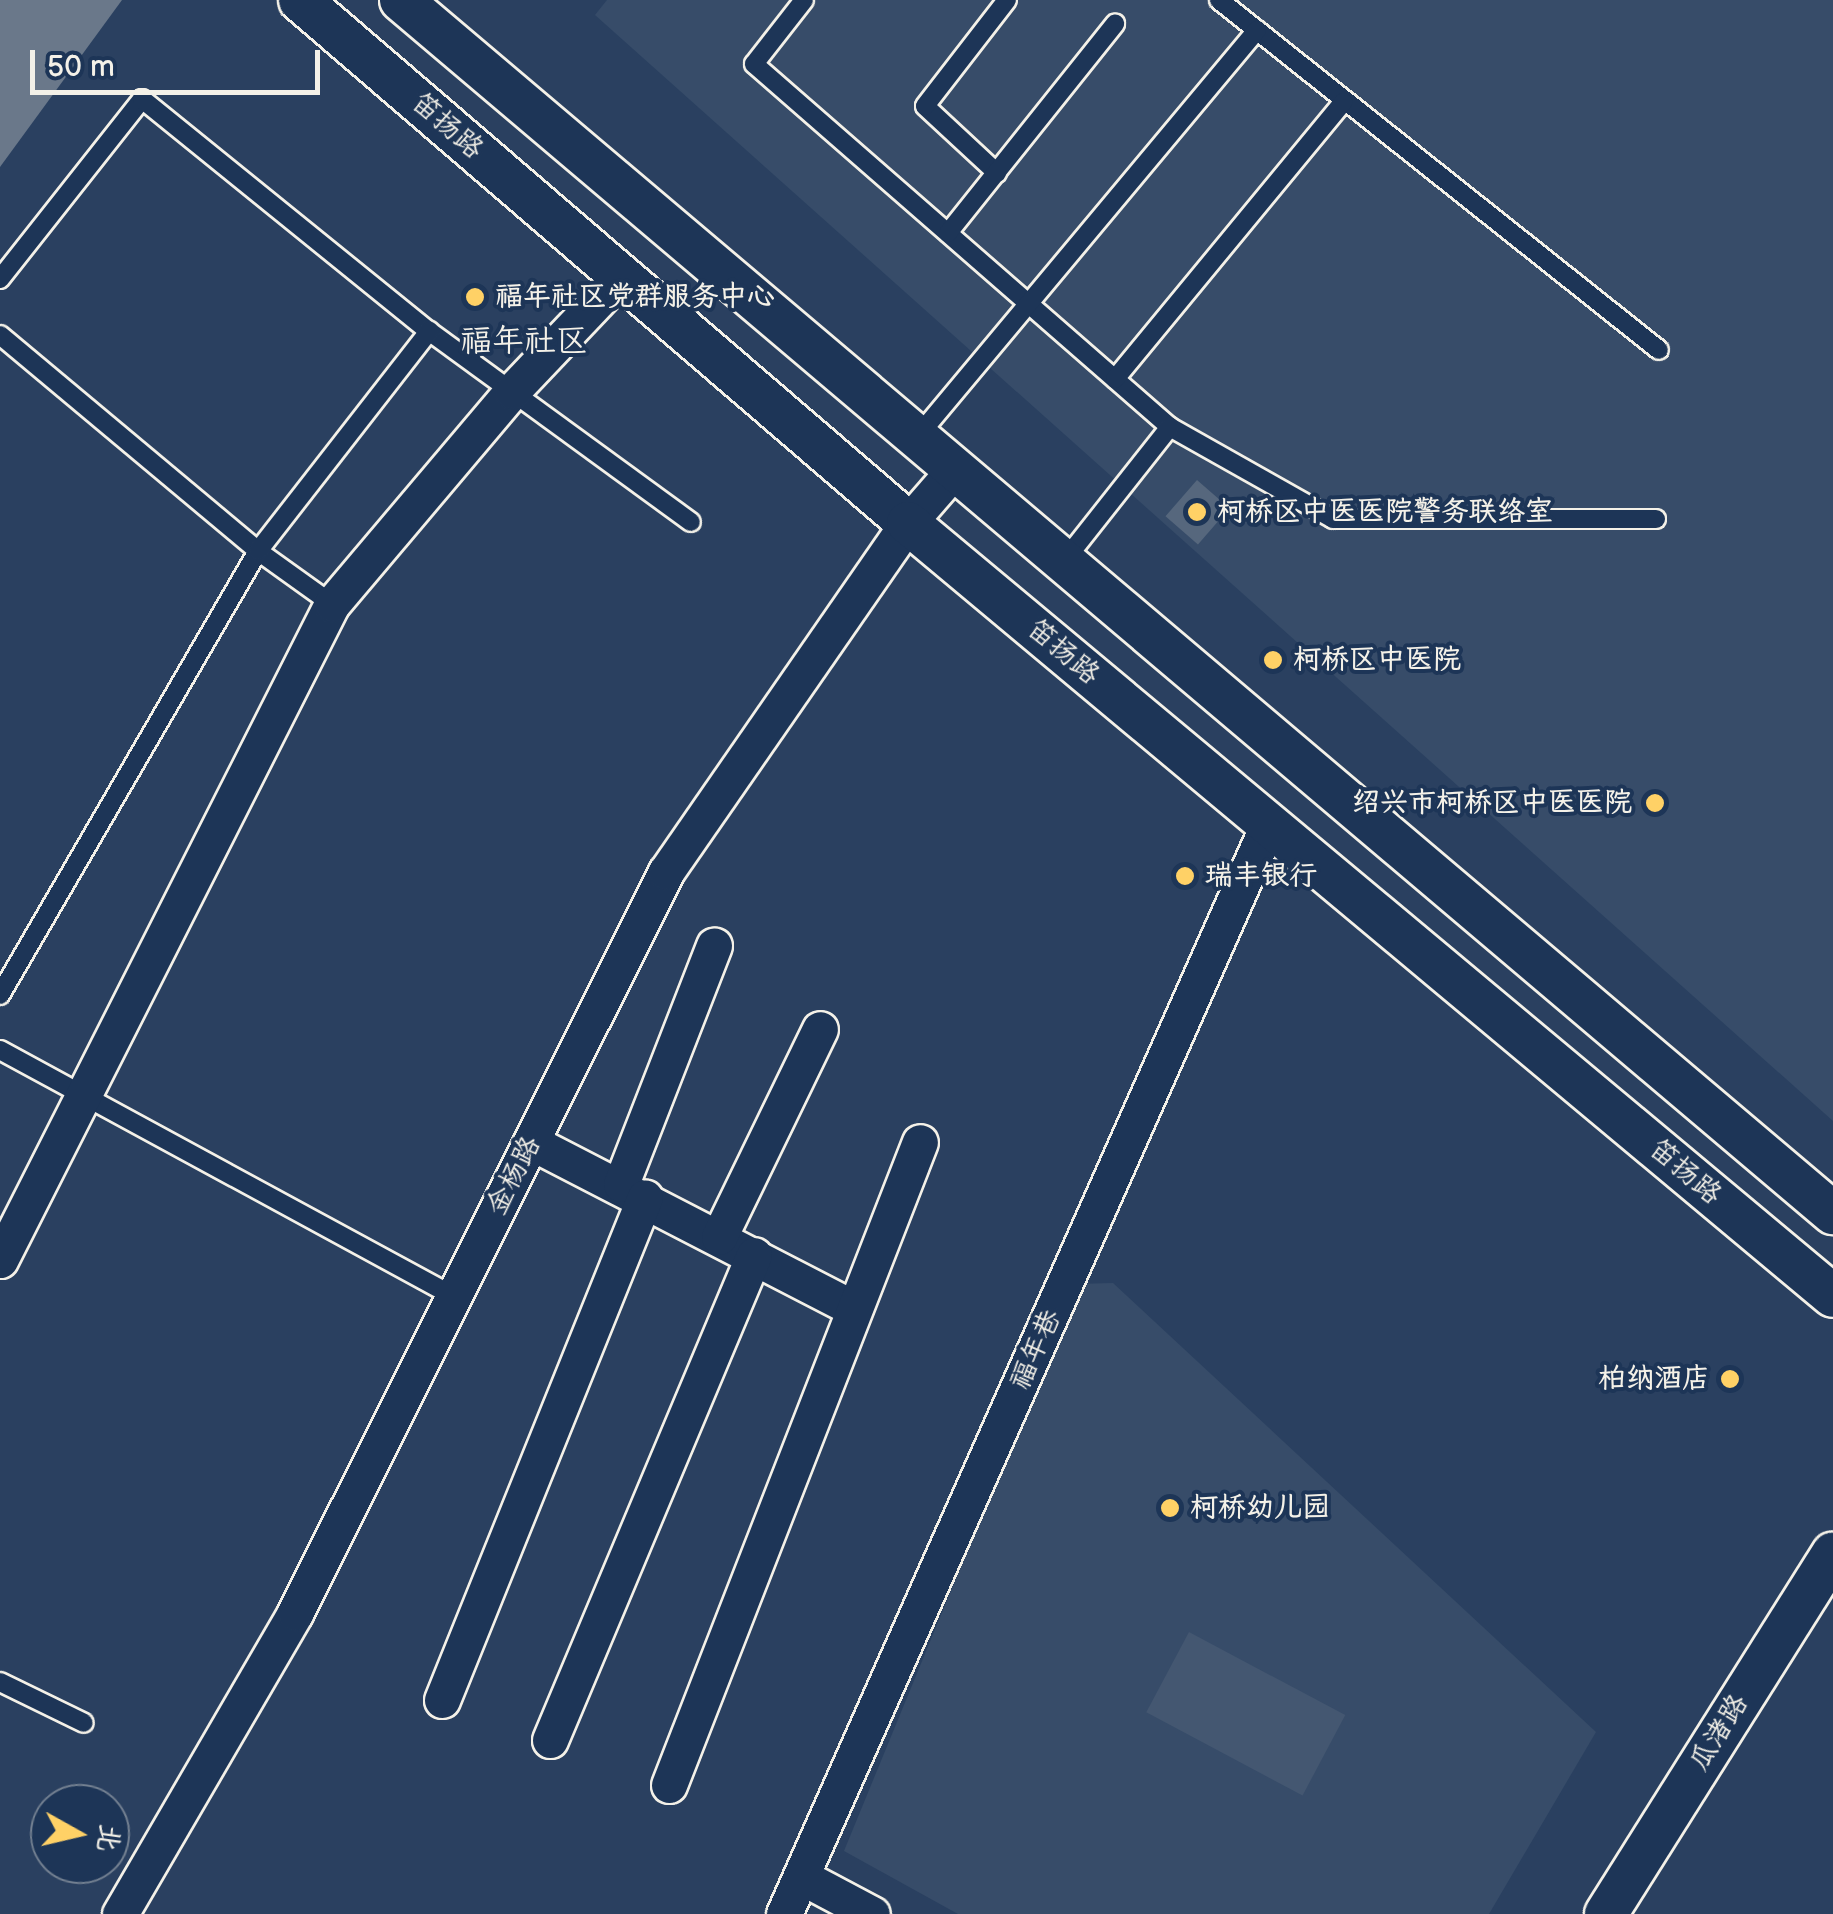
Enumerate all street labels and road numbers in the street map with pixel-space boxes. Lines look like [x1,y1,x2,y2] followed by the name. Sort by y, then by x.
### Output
[404,86,490,166] street label: 笛扬路
[1020,612,1106,692] street label: 笛扬路
[480,1131,548,1221] street label: 金杨路
[1642,1132,1728,1212] street label: 笛扬路
[1004,1305,1068,1395] street label: 福年巷
[1682,1688,1756,1778] street label: 瓜渚路

